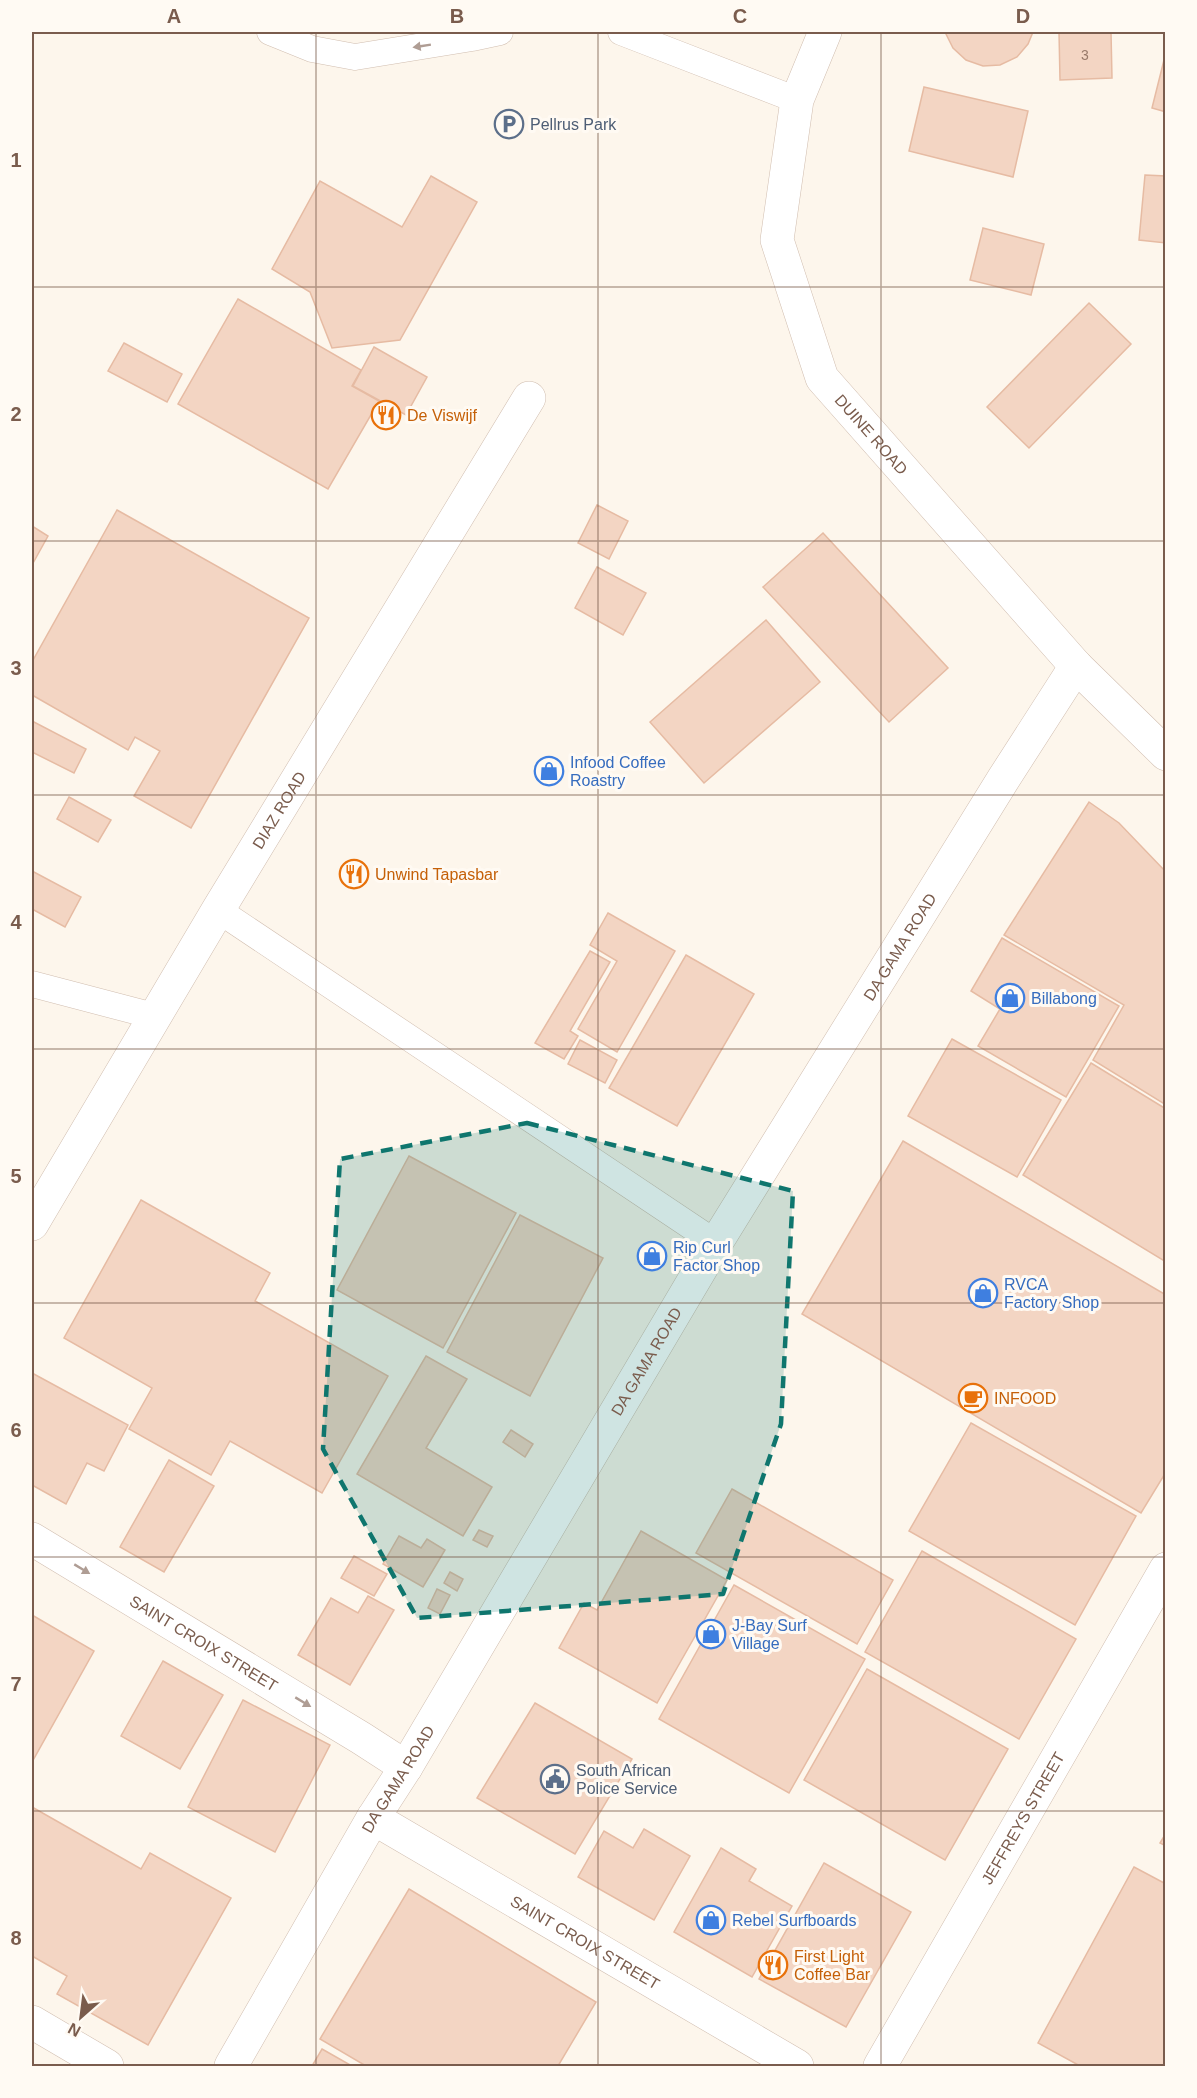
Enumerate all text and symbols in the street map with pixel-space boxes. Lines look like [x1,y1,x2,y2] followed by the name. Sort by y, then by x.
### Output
[167,5,181,27] text: A
[450,5,464,27] text: B
[733,5,747,27] text: C
[1016,5,1030,27] text: D
[413,42,432,51] one-way arrow
[1081,47,1089,63] house number: 3
[493,108,525,140] parking icon: Pellrus Park
[530,116,617,133] place label: Pellrus Park
[10,149,22,171] text: 1
[832,391,911,478] street label: DUINE ROAD
[370,399,402,431] restaurant icon: De Viswijf
[10,403,22,425] text: 2
[407,407,478,424] place label: De Viswijf
[10,657,22,679] text: 3
[570,754,666,789] place label: Infood Coffee Roastry
[533,755,565,787] shop icon: Infood Coffee Roastry
[249,769,309,852] street label: DIAZ ROAD
[338,858,370,890] restaurant icon: Unwind Tapasbar
[375,866,499,883] place label: Unwind Tapasbar
[860,890,940,1004] street label: DA GAMA ROAD
[10,911,22,933] text: 4
[994,982,1026,1014] shop icon: Billabong
[1031,990,1097,1007] place label: Billabong
[10,1165,22,1187] text: 5
[673,1239,760,1274] place label: Rip Curl Factor Shop
[636,1240,668,1272] shop icon: Rip Curl Factor Shop
[1004,1276,1099,1311] place label: RVCA Factory Shop
[967,1277,999,1309] shop icon: RVCA Factory Shop
[608,1304,685,1419] street label: DA GAMA ROAD
[957,1382,989,1414] cafe icon: INFOOD
[994,1390,1056,1407] place label: INFOOD
[10,1419,22,1441] text: 6
[74,1564,90,1575] one-way arrow
[127,1592,281,1695] street label: SAINT CROIX STREET
[732,1617,807,1652] place label: J-Bay Surf Village
[695,1618,727,1650] shop icon: J-Bay Surf Village
[10,1673,22,1695] text: 7
[295,1697,311,1708] one-way arrow
[359,1723,438,1836] street label: DA GAMA ROAD
[978,1749,1068,1887] street label: JEFFREYS STREET
[576,1762,677,1797] place label: South African Police Service
[539,1763,571,1795] public building icon: South African Police Service
[508,1892,663,1993] street label: SAINT CROIX STREET
[695,1904,727,1936] shop icon: Rebel Surfboards
[732,1912,857,1929] place label: Rebel Surfboards
[10,1927,22,1949] text: 8
[794,1948,871,1983] place label: First Light Coffee Bar
[757,1949,789,1981] restaurant icon: First Light Coffee Bar
[51,1987,111,2047] north arrow
[65,2020,83,2040] text: N

